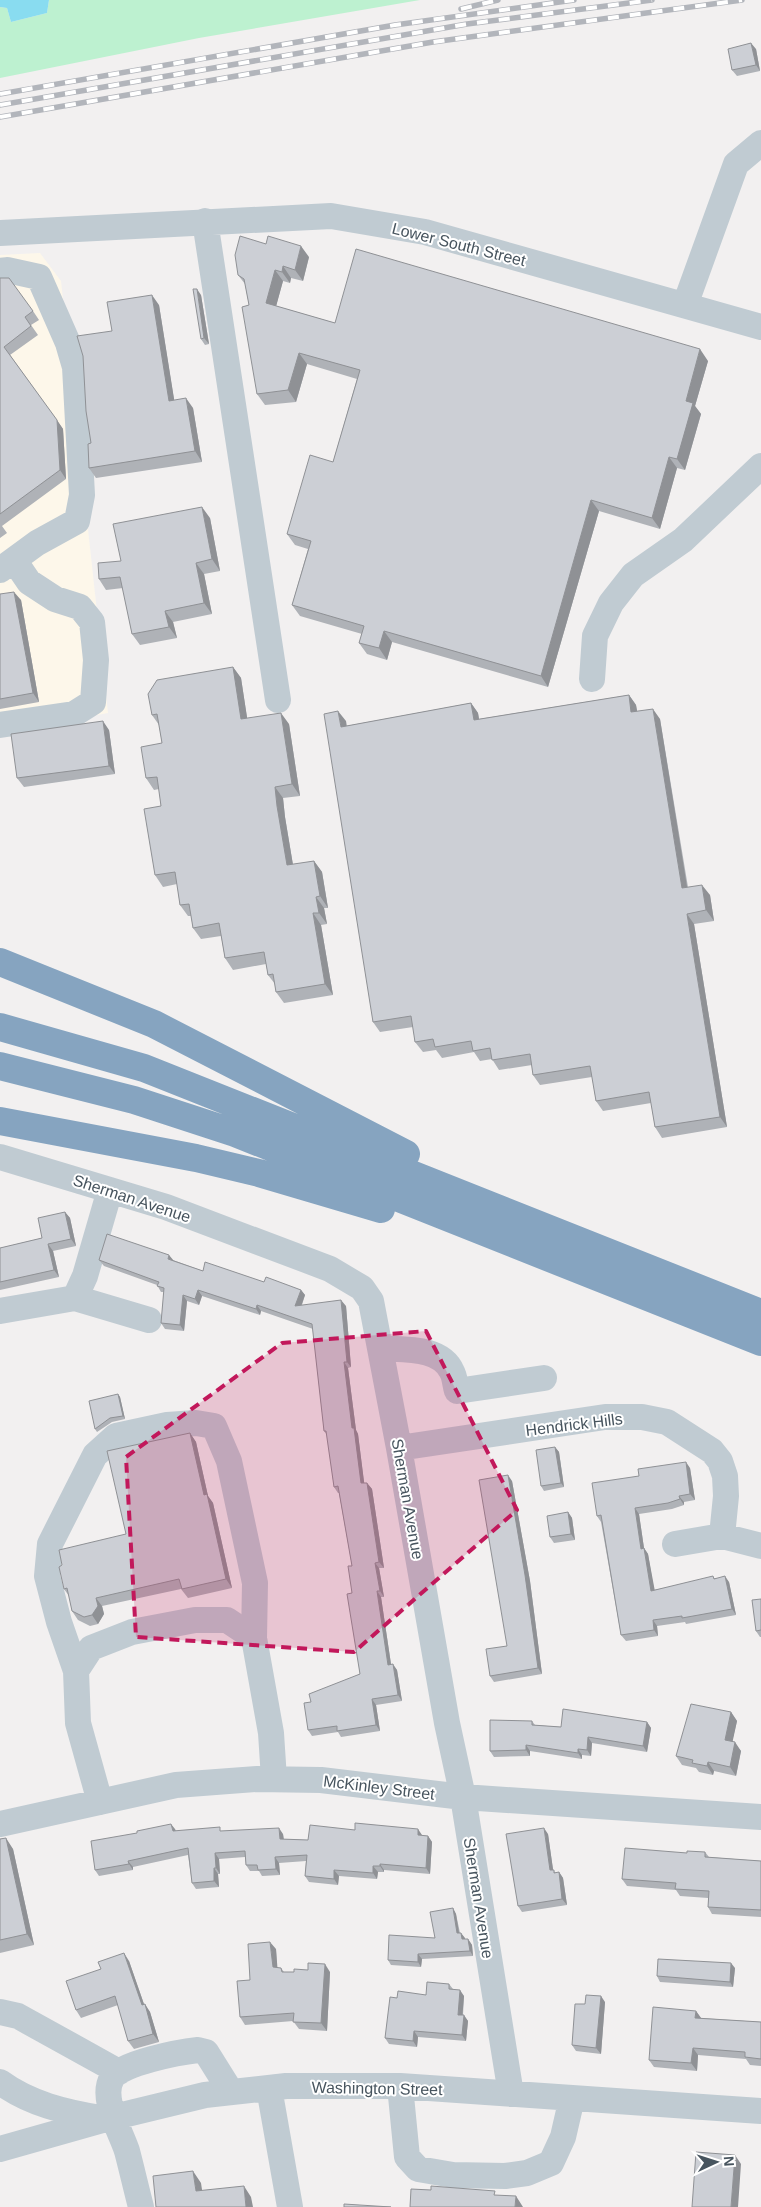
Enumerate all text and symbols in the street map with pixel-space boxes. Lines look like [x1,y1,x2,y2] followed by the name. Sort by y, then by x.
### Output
[390,220,528,269] street label: Lower South Street
[71,1171,193,1226] street label: Sherman Avenue
[524,1410,624,1439] street label: Hendrick Hills
[389,1437,427,1561] street label: Sherman Avenue
[322,1772,436,1803] street label: McKinley Street
[461,1836,496,1960] street label: Sherman Avenue
[311,2079,443,2098] street label: Washington Street
[691,2137,741,2187] north arrow
[721,2155,737,2167] text: N

